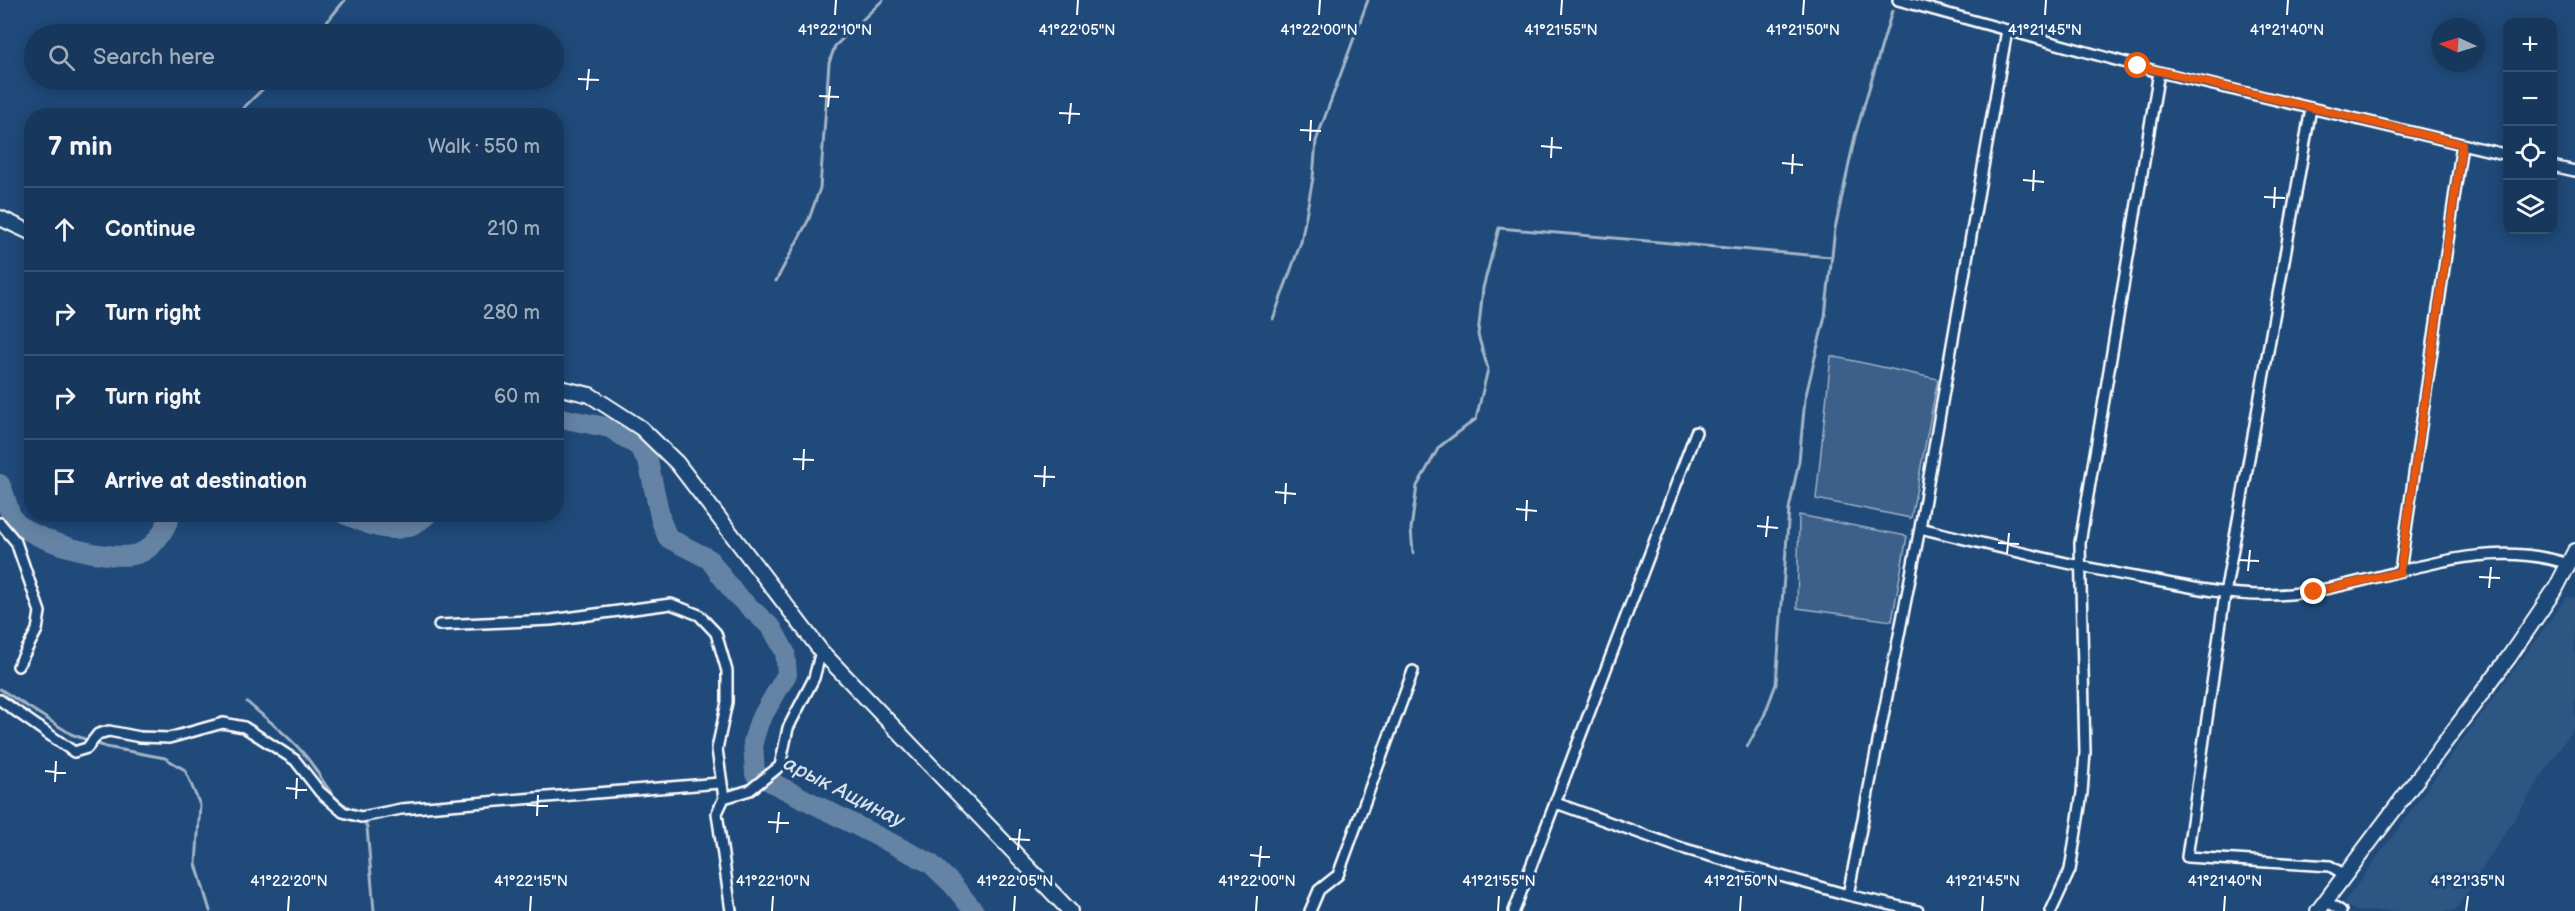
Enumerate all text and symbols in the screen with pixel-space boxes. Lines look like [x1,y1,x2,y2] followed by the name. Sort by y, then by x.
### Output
[2431,18,2485,72] north arrow
[2503,18,2557,234] map controls
[2503,18,2557,72] button: +
[798,21,872,40] text: 41°22'10"N
[1038,21,1116,40] text: 41°22'05"N
[1280,21,1358,40] text: 41°22'00"N
[1524,21,1598,40] text: 41°21'55"N
[1766,21,1840,40] text: 41°21'50"N
[2008,21,2082,40] text: 41°21'45"N
[2250,21,2324,40] text: 41°21'40"N
[24,24,564,90] search box
[45,41,78,74] icon: search
[93,44,215,71] text: Search here
[2124,52,2150,78] route start
[2503,72,2557,126] button: −
[2503,126,2557,180] button: locate
[48,132,112,163] text: 7 min
[428,135,540,159] text: Walk · 550 m
[2503,180,2557,234] button: layers
[48,213,81,246] icon: ahead
[105,216,195,243] text: Continue
[487,217,540,241] text: 210 m
[48,297,81,330] icon: right
[105,300,201,327] text: Turn right
[483,301,540,325] text: 280 m
[48,381,81,414] icon: right
[105,384,201,411] text: Turn right
[494,385,540,409] text: 60 m
[48,465,81,498] icon: arrive
[105,468,307,495] text: Arrive at destination
[2300,578,2326,604] route end
[780,751,910,834] water label: арык Ащинау
[250,872,328,891] text: 41°22'20"N
[494,872,568,891] text: 41°22'15"N
[736,872,810,891] text: 41°22'10"N
[976,872,1054,891] text: 41°22'05"N
[1218,872,1296,891] text: 41°22'00"N
[1462,872,1536,891] text: 41°21'55"N
[1704,872,1778,891] text: 41°21'50"N
[1946,872,2020,891] text: 41°21'45"N
[2188,872,2262,891] text: 41°21'40"N
[2431,872,2505,891] text: 41°21'35"N

